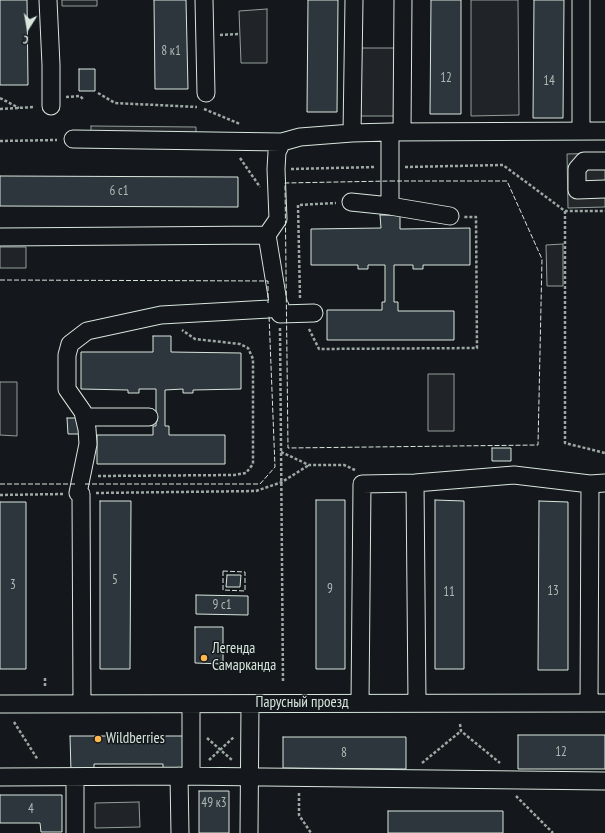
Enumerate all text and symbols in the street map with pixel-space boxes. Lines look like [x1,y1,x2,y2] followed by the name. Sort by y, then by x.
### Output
[8,8,48,48] north arrow
[22,32,30,47] text: С
[161,43,181,59] house number: 8 к1
[440,70,452,86] house number: 12
[543,73,555,89] house number: 14
[109,183,129,199] house number: 6 с1
[112,572,118,588] house number: 5
[10,577,16,593] house number: 3
[327,581,333,597] house number: 9
[547,583,559,599] house number: 13
[443,584,455,600] house number: 11
[212,597,232,613] house number: 9 с1
[212,640,276,675] place label: Легенда Самарканда
[199,653,209,663] marker: Легенда Самарканда
[255,694,349,712] street label: Парусный проезд
[106,730,165,748] place label: Wildberries
[93,734,103,744] marker: Wildberries
[555,744,567,760] house number: 12
[341,745,347,761] house number: 8
[201,795,227,811] house number: 49 к3
[28,801,34,817] house number: 4

